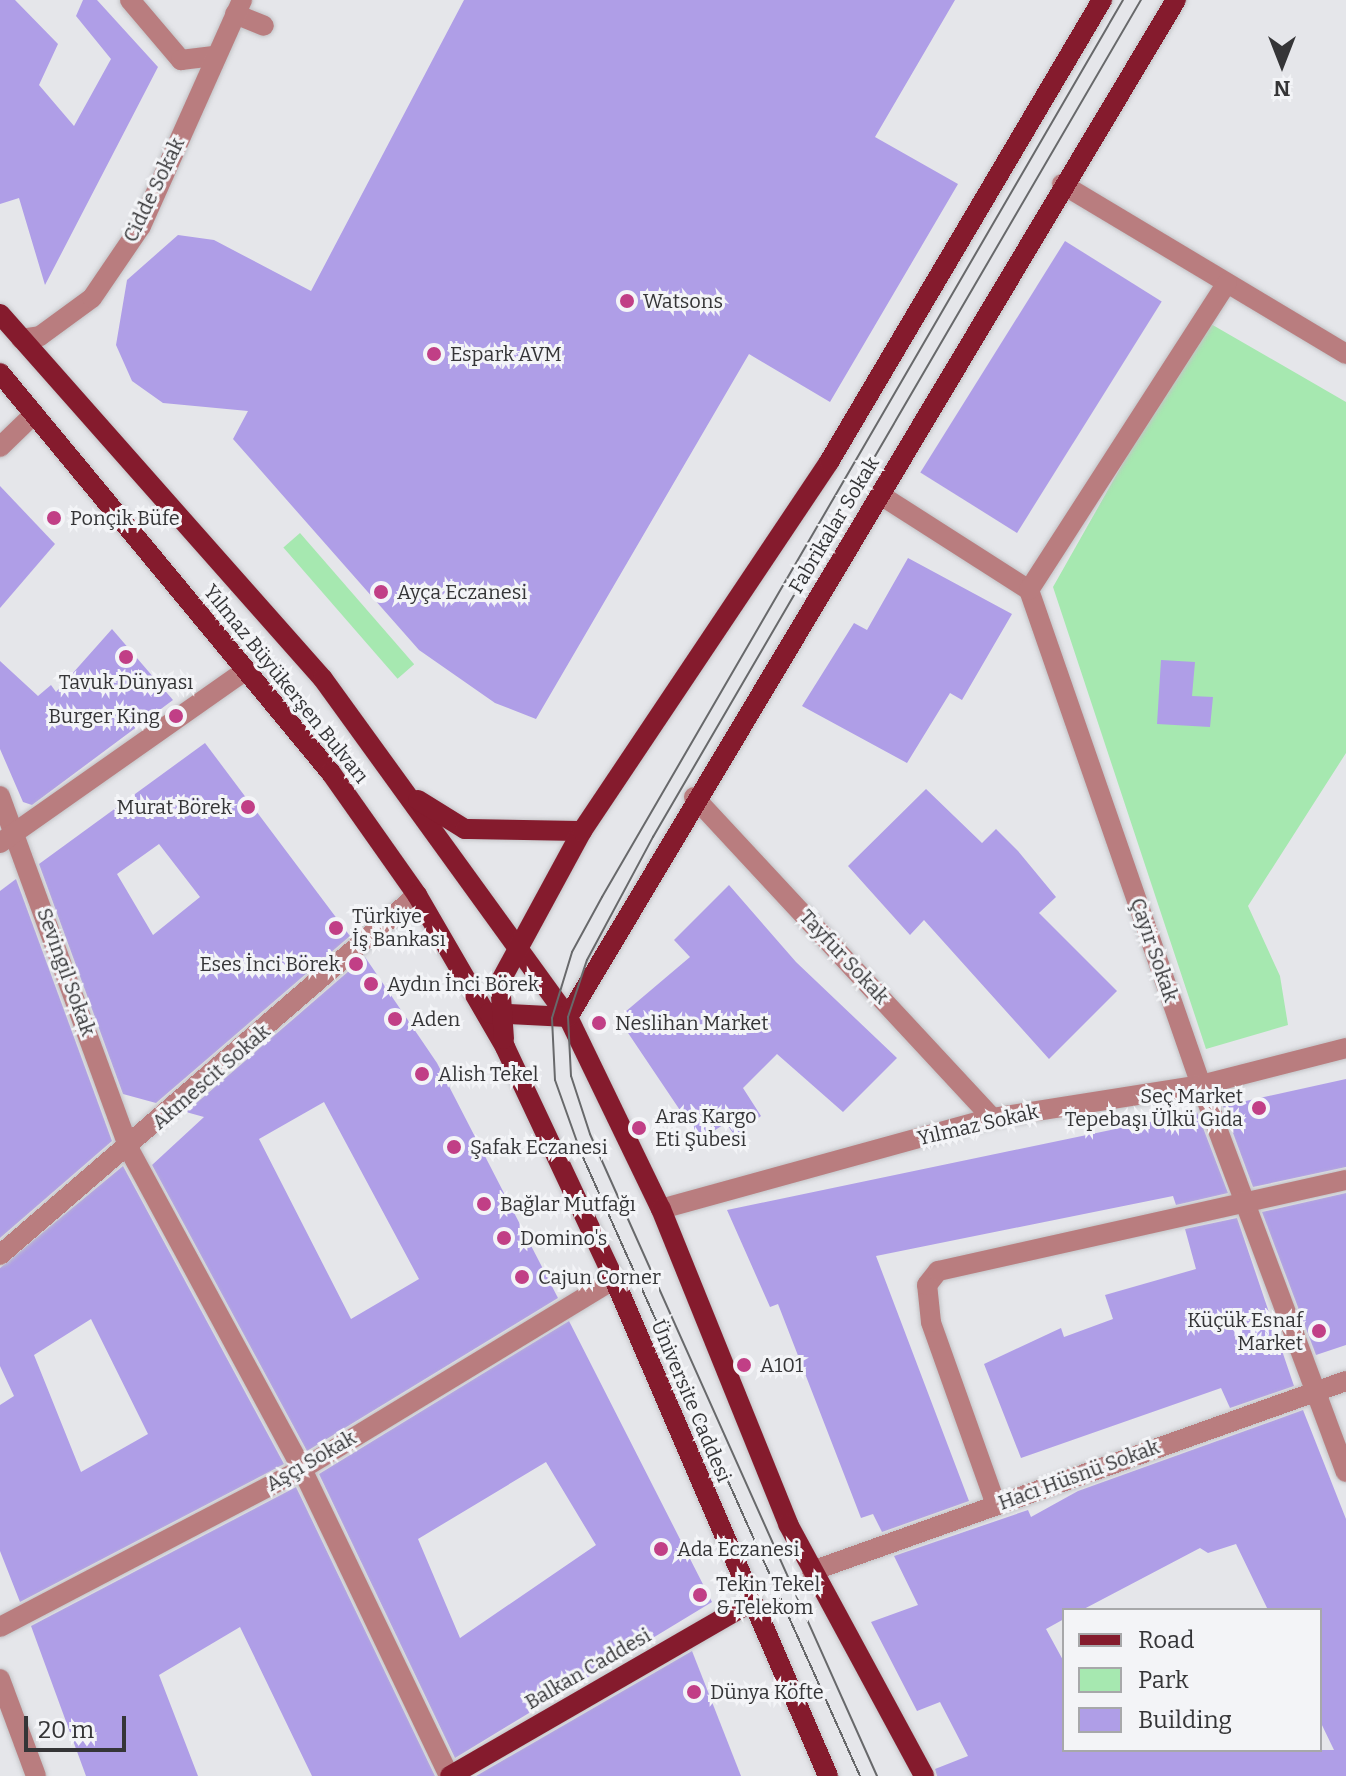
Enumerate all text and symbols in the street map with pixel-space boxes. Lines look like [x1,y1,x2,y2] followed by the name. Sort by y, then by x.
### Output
[1242,24,1322,104] north arrow
[1274,75,1291,102] text: N
[118,134,190,246] street label: Cidde Sokak
[643,289,723,313] place label: Watsons
[618,292,636,310] marker: Watsons
[450,342,562,366] place label: Espark AVM
[425,345,443,363] marker: Espark AVM
[784,452,884,598] street label: Fabrikalar Sokak
[70,506,180,530] place label: Ponçik Büfe
[45,509,63,527] marker: Ponçik Büfe
[199,580,373,788] street label: Yılmaz Büyükerşen Bulvarı
[397,580,527,604] place label: Ayça Eczanesi
[372,583,390,601] marker: Ayça Eczanesi
[117,648,135,666] marker: Tavuk Dünyası
[59,670,193,694] place label: Tavuk Dünyası
[48,704,160,728] place label: Burger King
[167,707,185,725] marker: Burger King
[117,795,232,819] place label: Murat Börek
[239,798,257,816] marker: Murat Börek
[1125,895,1183,1005] street label: Çayır Sokak
[352,904,446,951] place label: Türkiye İş Bankası
[32,905,100,1039] street label: Sevingil Sokak
[794,905,894,1009] street label: Tayfur Sokak
[327,919,345,937] marker: Türkiye İş Bankası
[199,952,340,976] place label: Eses İnci Börek
[347,955,365,973] marker: Eses İnci Börek
[387,972,539,996] place label: Aydın İnci Börek
[362,975,380,993] marker: Aydın İnci Börek
[411,1007,460,1031] place label: Aden
[386,1010,404,1028] marker: Aden
[615,1011,768,1035] place label: Neslihan Market
[590,1014,608,1032] marker: Neslihan Market
[147,1019,275,1135] street label: Akmescit Sokak
[438,1062,539,1086] place label: Alish Tekel
[413,1065,431,1083] marker: Alish Tekel
[1065,1084,1243,1131] place label: Seç Market Tepebaşı Ülkü Gıda
[915,1099,1041,1151] street label: Yılmaz Sokak
[1250,1099,1268,1117] marker: Seç Market Tepebaşı Ülkü Gıda
[655,1104,757,1151] place label: Aras Kargo Eti Şubesi
[630,1119,648,1137] marker: Aras Kargo Eti Şubesi
[470,1135,608,1159] place label: Şafak Eczanesi
[445,1138,463,1156] marker: Şafak Eczanesi
[500,1192,636,1216] place label: Bağlar Mutfağı
[475,1195,493,1213] marker: Bağlar Mutfağı
[520,1226,607,1250] place label: Domino's
[495,1229,513,1247] marker: Domino's
[538,1265,661,1289] place label: Cajun Corner
[513,1268,531,1286] marker: Cajun Corner
[1187,1308,1303,1355] place label: Küçük Esnaf Market
[646,1316,736,1486] street label: Üniversite Caddesi
[1310,1322,1328,1340] marker: Küçük Esnaf Market
[760,1353,803,1377] place label: A101
[735,1356,753,1374] marker: A101
[262,1426,360,1496] street label: Aşçı Sokak
[995,1435,1163,1515] street label: Hacı Hüsnü Sokak
[677,1537,799,1561] place label: Ada Eczanesi
[652,1540,670,1558] marker: Ada Eczanesi
[716,1572,820,1619] place label: Tekin Tekel & Telekom
[691,1586,709,1604] marker: Tekin Tekel & Telekom
[1062,1608,1322,1752] legend
[521,1623,655,1715] street label: Balkan Caddesi
[1138,1626,1194,1654] text: Road
[1138,1666,1189,1694] text: Park
[710,1680,824,1704] place label: Dünya Köfte
[685,1683,703,1701] marker: Dünya Köfte
[28,1700,130,1750] scale bar
[1138,1706,1232,1734] text: Building
[38,1716,94,1744] text: 20 m

